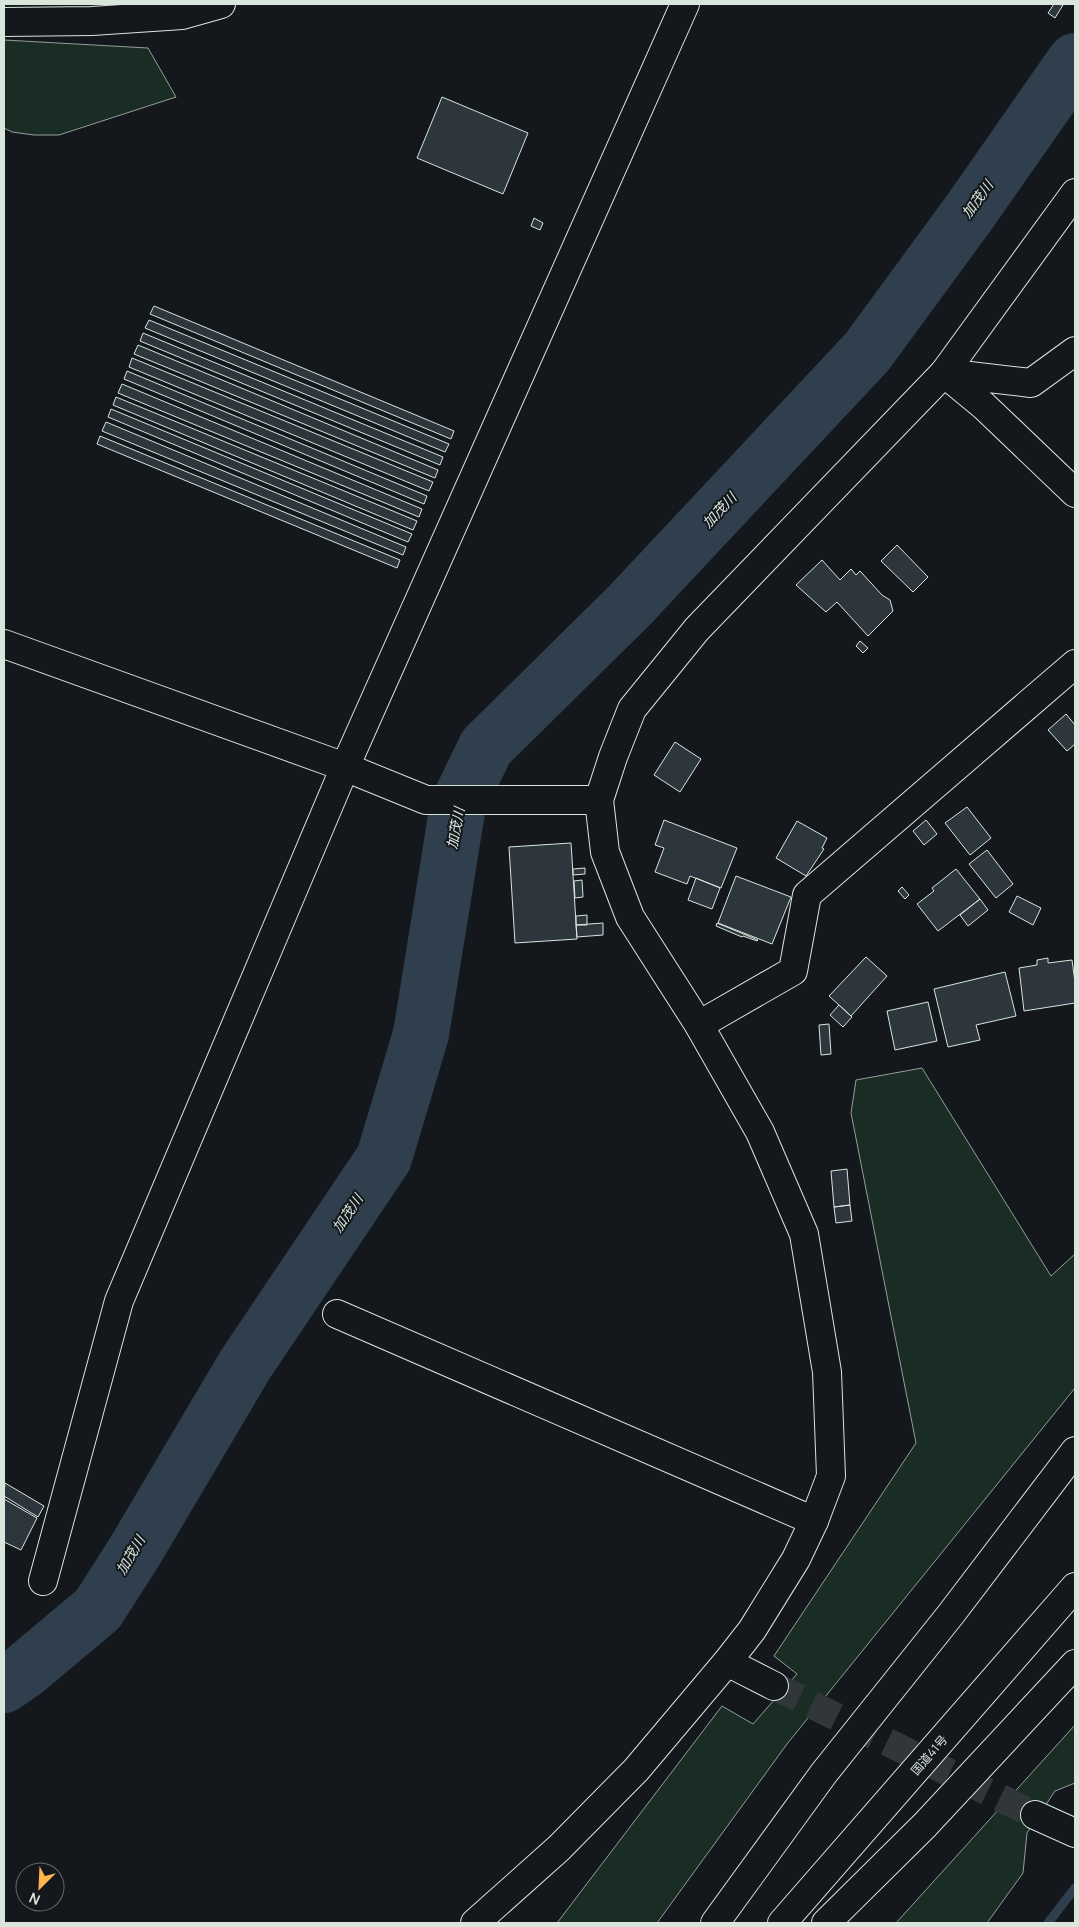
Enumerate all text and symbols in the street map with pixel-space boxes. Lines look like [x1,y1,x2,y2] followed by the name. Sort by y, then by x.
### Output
[957,175,998,222] water label: 加茂川
[698,487,742,532] water label: 加茂川
[442,804,469,850] water label: 加茂川
[327,1189,368,1236] water label: 加茂川
[111,1530,150,1578] water label: 加茂川
[907,1731,951,1779] street label: 国道41号
[15,1862,65,1912] north arrow
[26,1889,43,1910] text: N

